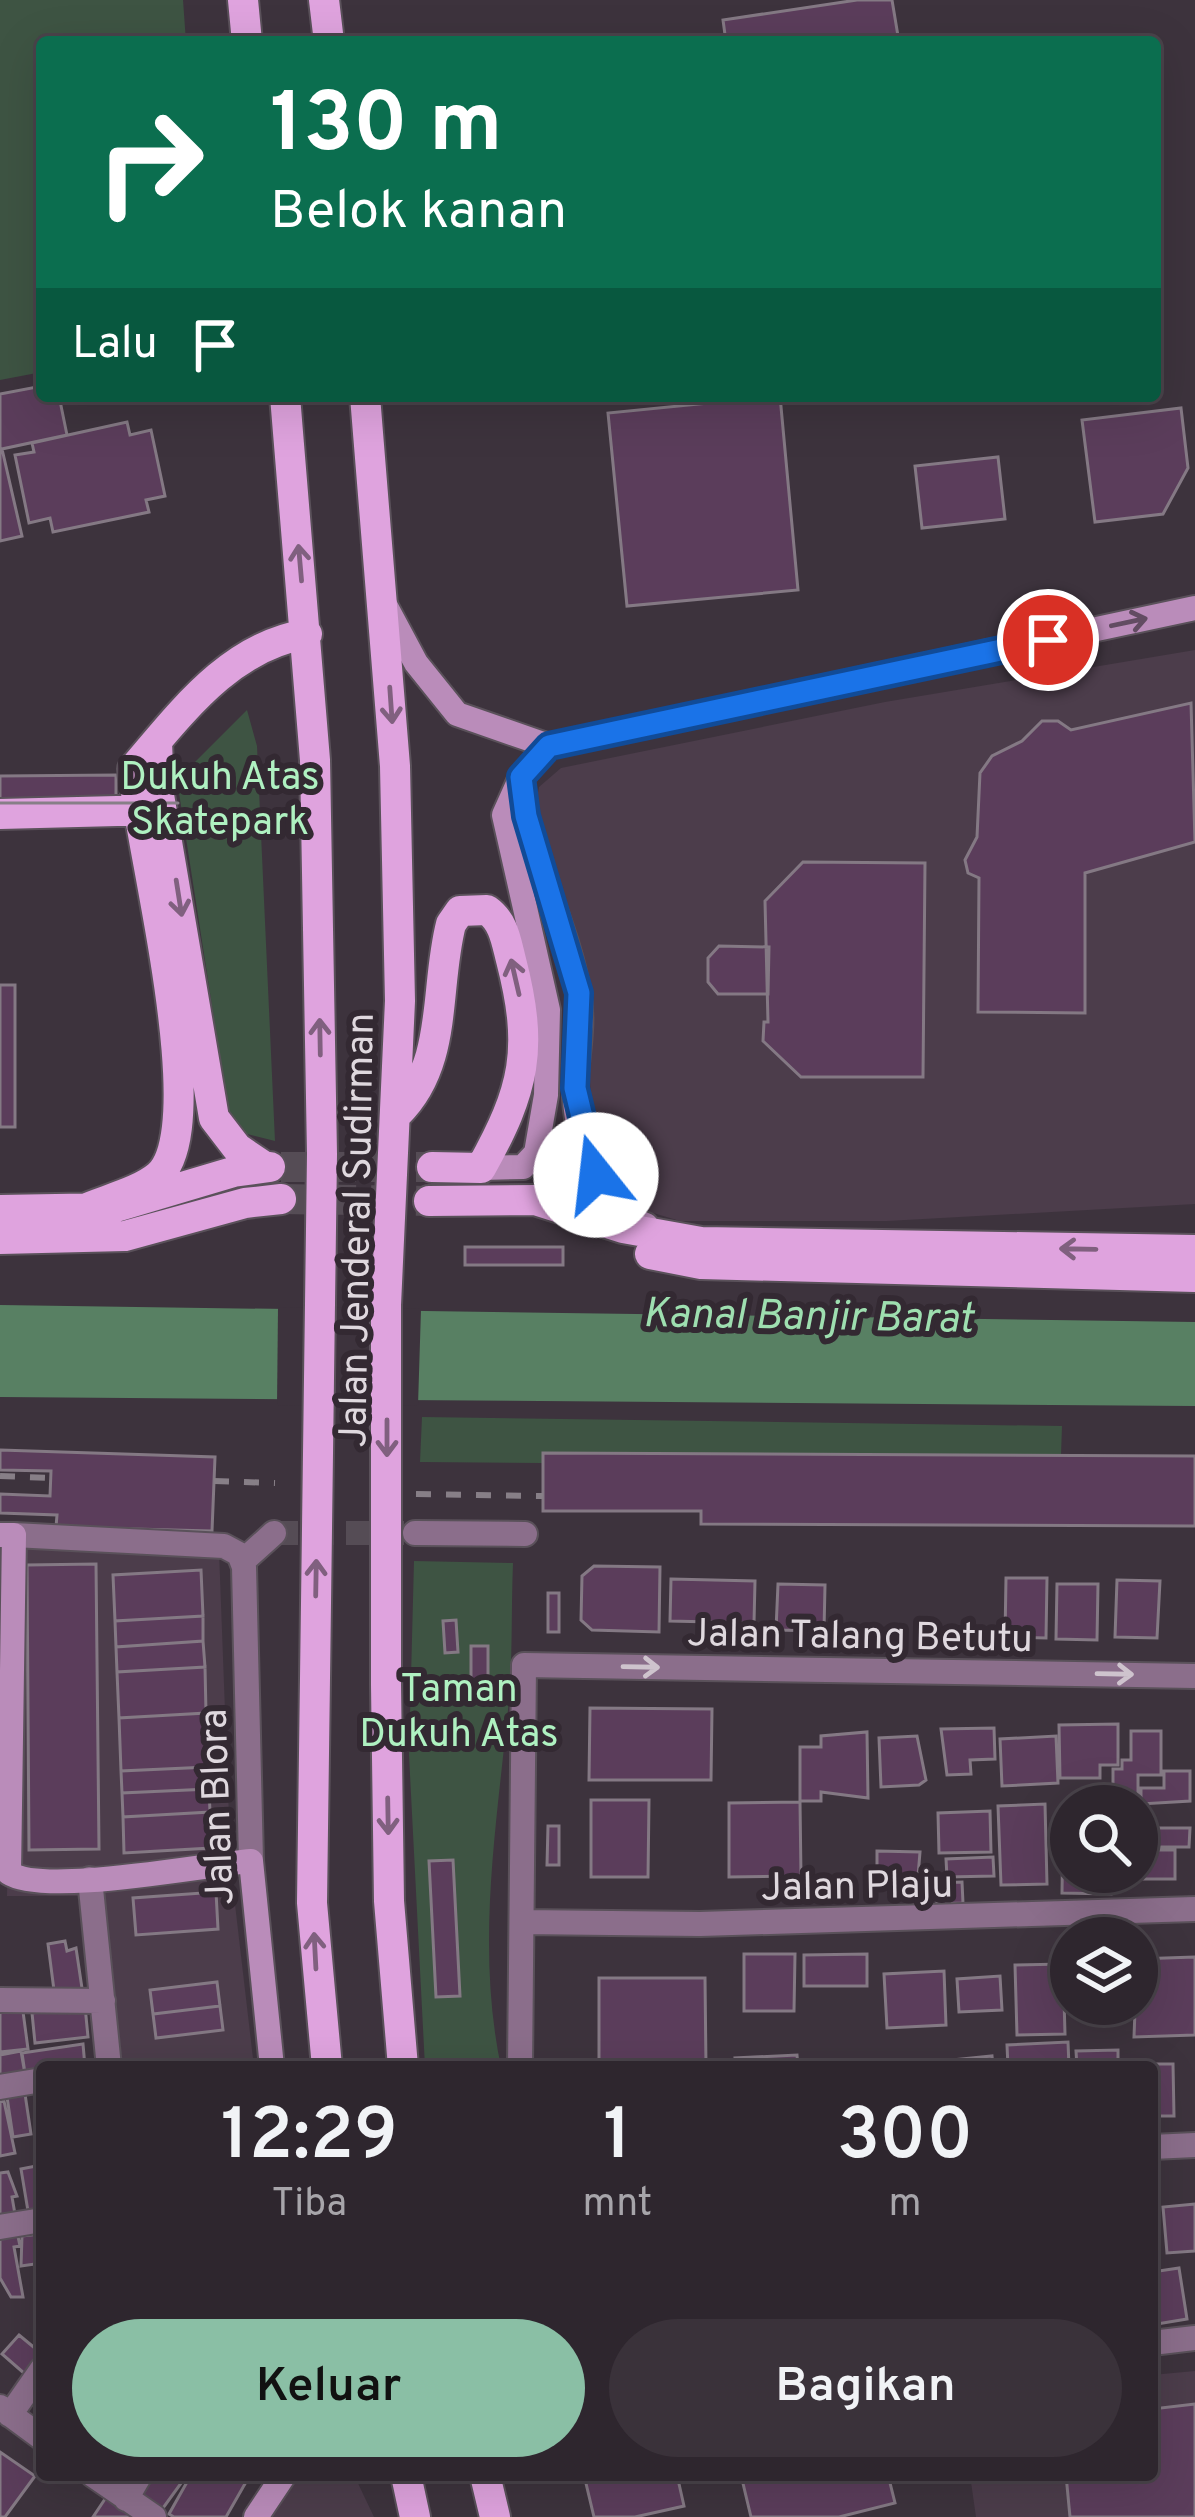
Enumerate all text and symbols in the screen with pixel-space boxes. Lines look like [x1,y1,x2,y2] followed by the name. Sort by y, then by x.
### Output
[270,75,502,181] text: 130 m
[72,84,228,240] icon: right
[270,179,567,248] text: Belok kanan
[182,312,248,378] icon: arrive
[72,317,158,374] text: Lalu
[288,545,311,584] one-way arrow
[997,589,1099,691] pin
[1015,607,1081,673] icon: arrive
[1109,610,1147,633] one-way arrow
[379,685,402,724] one-way arrow
[120,755,320,849] park label: Dukuh Atas Skatepark
[168,878,191,917] one-way arrow
[503,959,525,997] one-way arrow
[331,1012,388,1448] street label: Jalan Jenderal Sudirman
[308,1018,331,1057] one-way arrow
[533,1112,659,1238] position arrow
[1059,1237,1098,1260] one-way arrow
[642,1289,976,1348] water label: Kanal Banjir Barat
[376,1418,399,1457] one-way arrow
[304,1559,327,1598] one-way arrow
[686,1611,1033,1666] street label: Jalan Talang Betutu
[621,1656,660,1678] one-way arrow
[1095,1663,1134,1686] one-way arrow
[359,1667,559,1761] park label: Taman Dukuh Atas
[192,1708,247,1906] street label: Jalan Blora
[1050,1785,1158,2025] map controls
[1050,1785,1158,1893] button: search
[377,1796,399,1835] one-way arrow
[760,1862,954,1915] street label: Jalan Plaju
[1050,1917,1158,2025] button: layers
[303,1932,326,1971] one-way arrow
[221,2093,398,2185] text: 12:29
[603,2093,632,2185] text: 1
[837,2093,973,2185] text: 300
[271,2181,347,2230] text: Tiba
[583,2181,652,2230] text: mnt
[889,2181,922,2230] text: m
[72,2319,585,2457] button: Keluar
[609,2319,1122,2457] button: Bagikan

